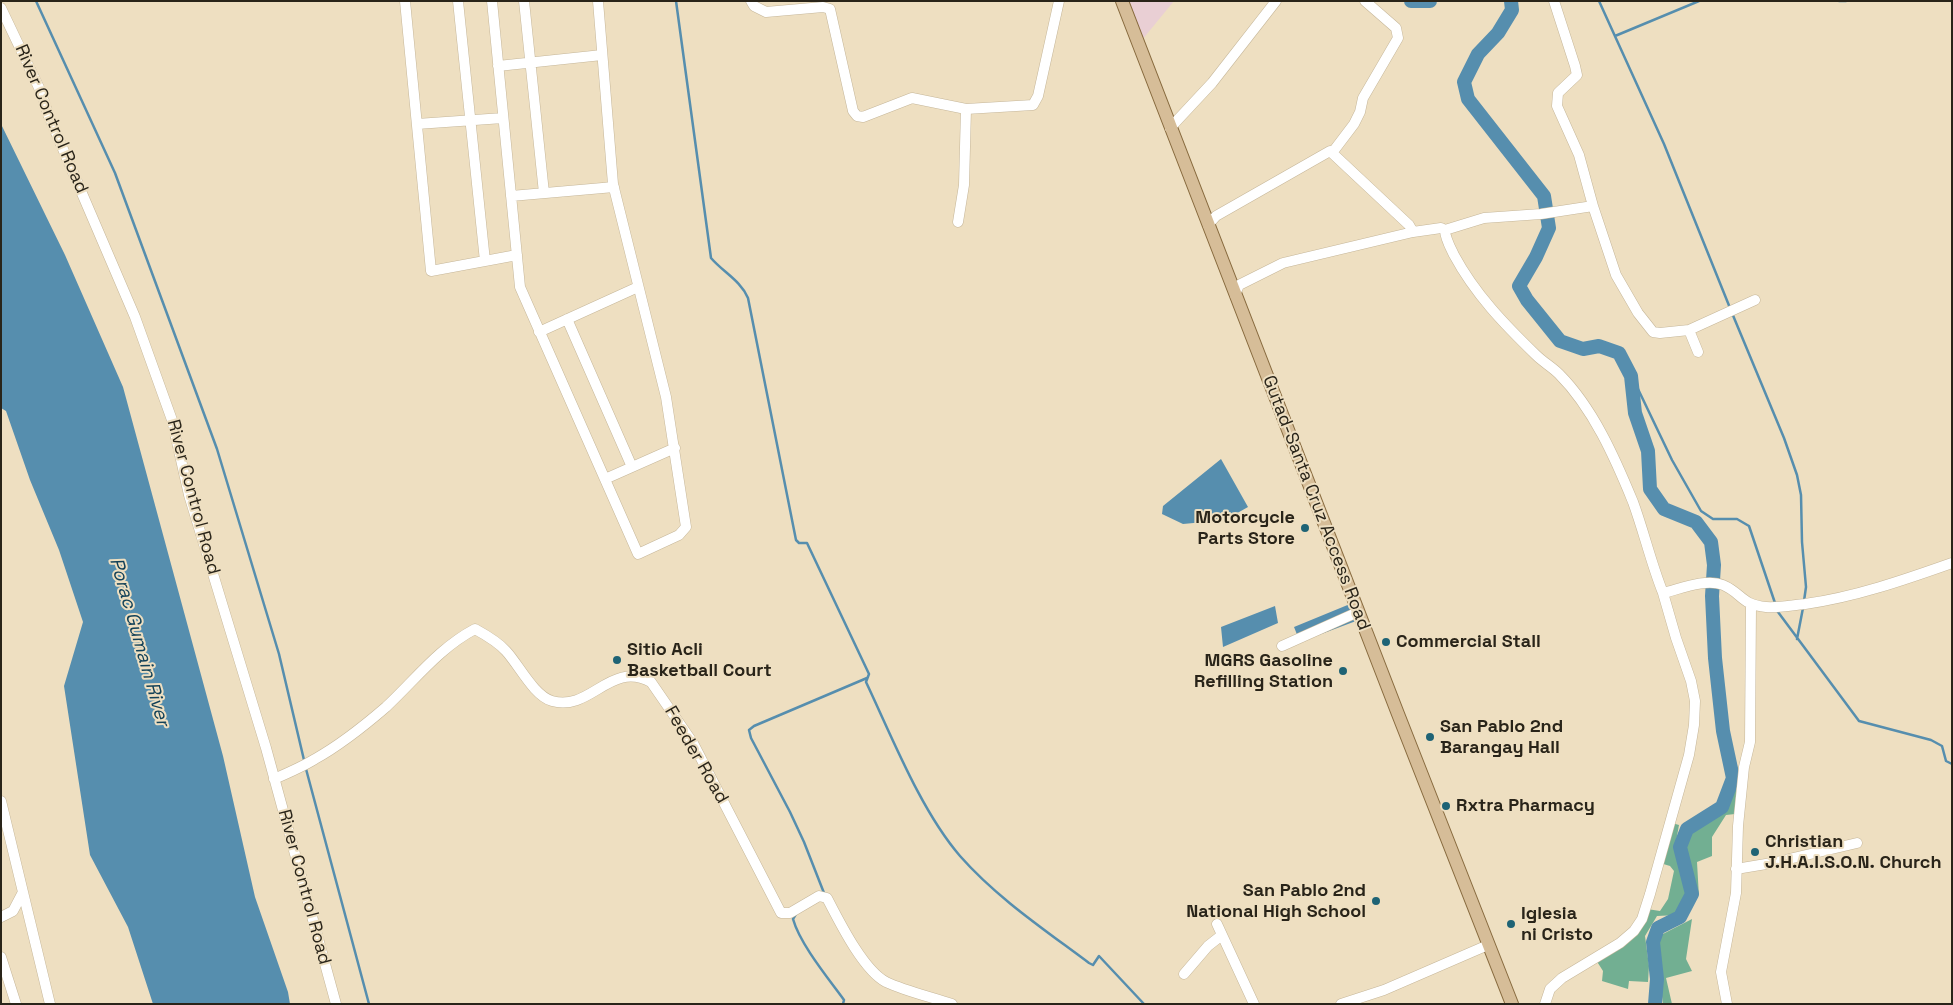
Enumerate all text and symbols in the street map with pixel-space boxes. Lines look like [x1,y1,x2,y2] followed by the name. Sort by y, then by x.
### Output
[10,41,92,197] street label: River Control Road
[1257,373,1375,633] street label: Gutad-Santa Cruz Access Road
[162,417,224,577] street label: River Control Road
[1195,507,1295,550] place label: Motorcycle Parts Store
[1299,522,1311,534] marker: Motorcycle Parts Store
[104,555,174,729] water label: Porac Gumain River
[1396,631,1541,653] place label: Commercial Stall
[1380,636,1392,648] marker: Commercial Stall
[627,639,772,682] place label: Sitio Acli Basketball Court
[1194,650,1333,692] place label: MGRS Gasoline Refilling Station
[611,654,623,666] marker: Sitio Acli Basketball Court
[1337,665,1349,677] marker: MGRS Gasoline Refilling Station
[659,703,733,807] street label: Feeder Road
[1440,716,1563,759] place label: San Pablo 2nd Barangay Hall
[1424,731,1436,743] marker: San Pablo 2nd Barangay Hall
[1456,795,1595,817] place label: Rxtra Pharmacy
[1440,800,1452,812] marker: Rxtra Pharmacy
[273,807,335,967] street label: River Control Road
[1765,831,1941,874] place label: Christian J.H.A.I.S.O.N. Church
[1749,846,1761,858] marker: Christian J.H.A.I.S.O.N. Church
[1186,880,1366,922] place label: San Pablo 2nd National High School
[1370,895,1382,907] marker: San Pablo 2nd National High School
[1521,903,1593,946] place label: Iglesia ni Cristo
[1505,918,1517,930] marker: Iglesia ni Cristo

